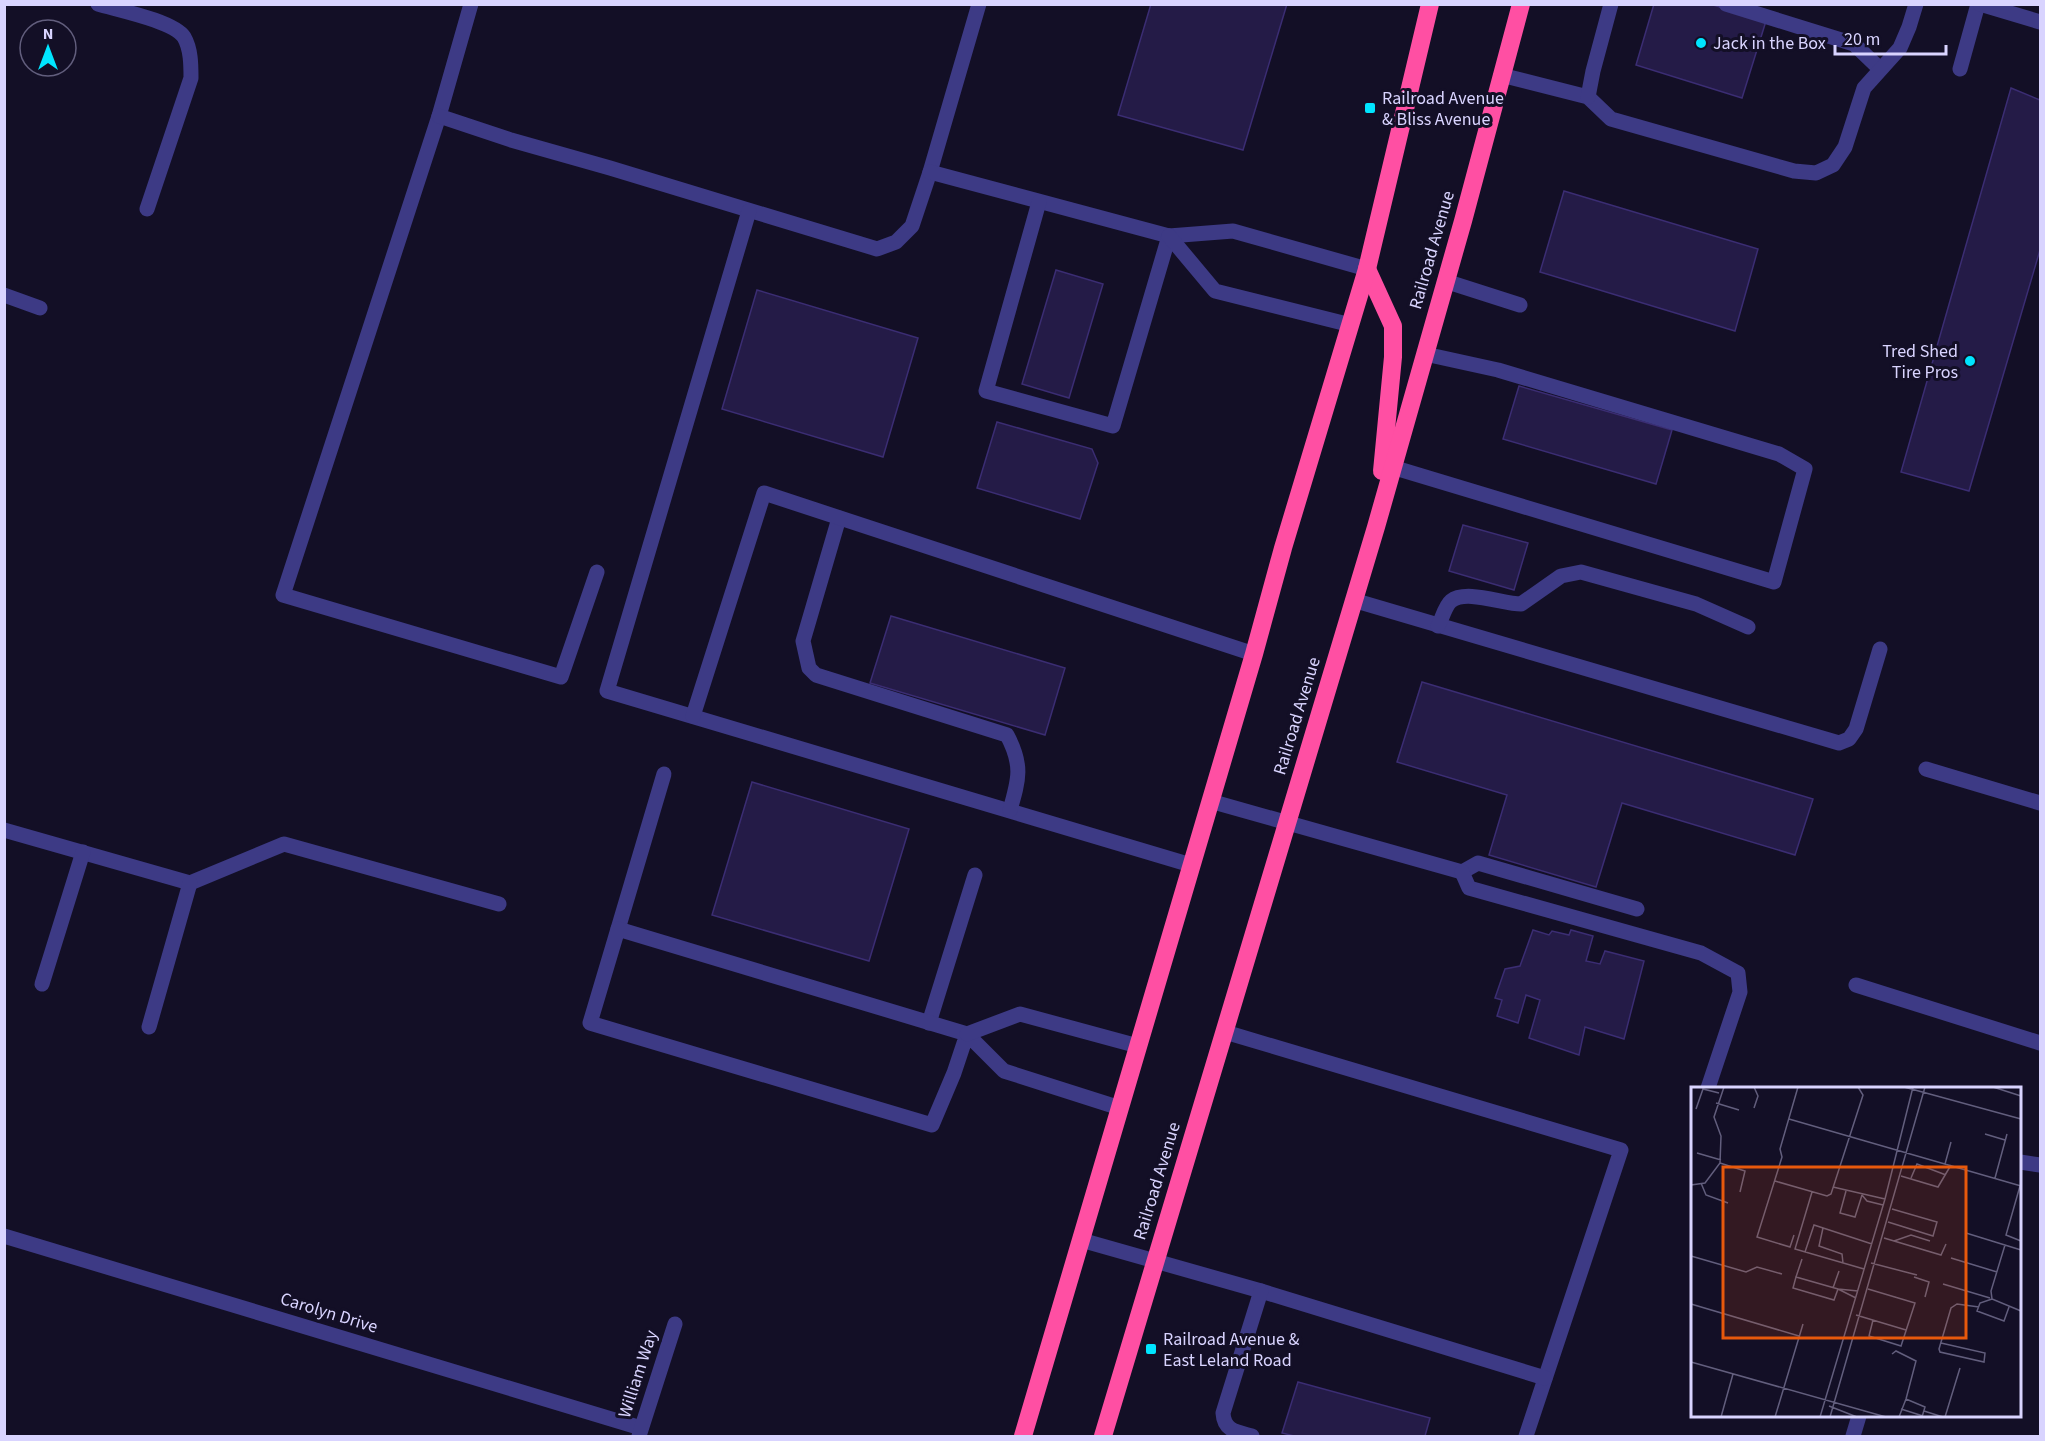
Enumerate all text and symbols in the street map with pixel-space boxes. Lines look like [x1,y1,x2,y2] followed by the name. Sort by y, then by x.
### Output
[18,18,78,78] north arrow
[1835,18,1946,56] scale bar
[43,23,53,45] text: N
[1844,27,1880,52] text: 20 m
[1713,31,1826,56] place label: Jack in the Box
[1694,36,1708,50] marker: Jack in the Box
[1382,86,1504,132] place label: Railroad Avenue & Bliss Avenue
[1363,101,1377,115] marker: Railroad Avenue & Bliss Avenue
[1403,188,1461,312] street label: Railroad Avenue
[1882,339,1958,385] place label: Tred Shed Tire Pros
[1963,354,1977,368] marker: Tred Shed Tire Pros
[1267,654,1327,778] street label: Railroad Avenue
[1691,1087,2021,1417] inset map
[1127,1119,1187,1243] street label: Railroad Avenue
[277,1286,381,1340] street label: Carolyn Drive
[612,1326,664,1421] street label: William Way
[1163,1327,1300,1373] place label: Railroad Avenue & East Leland Road
[1144,1342,1158,1356] marker: Railroad Avenue & East Leland Road

